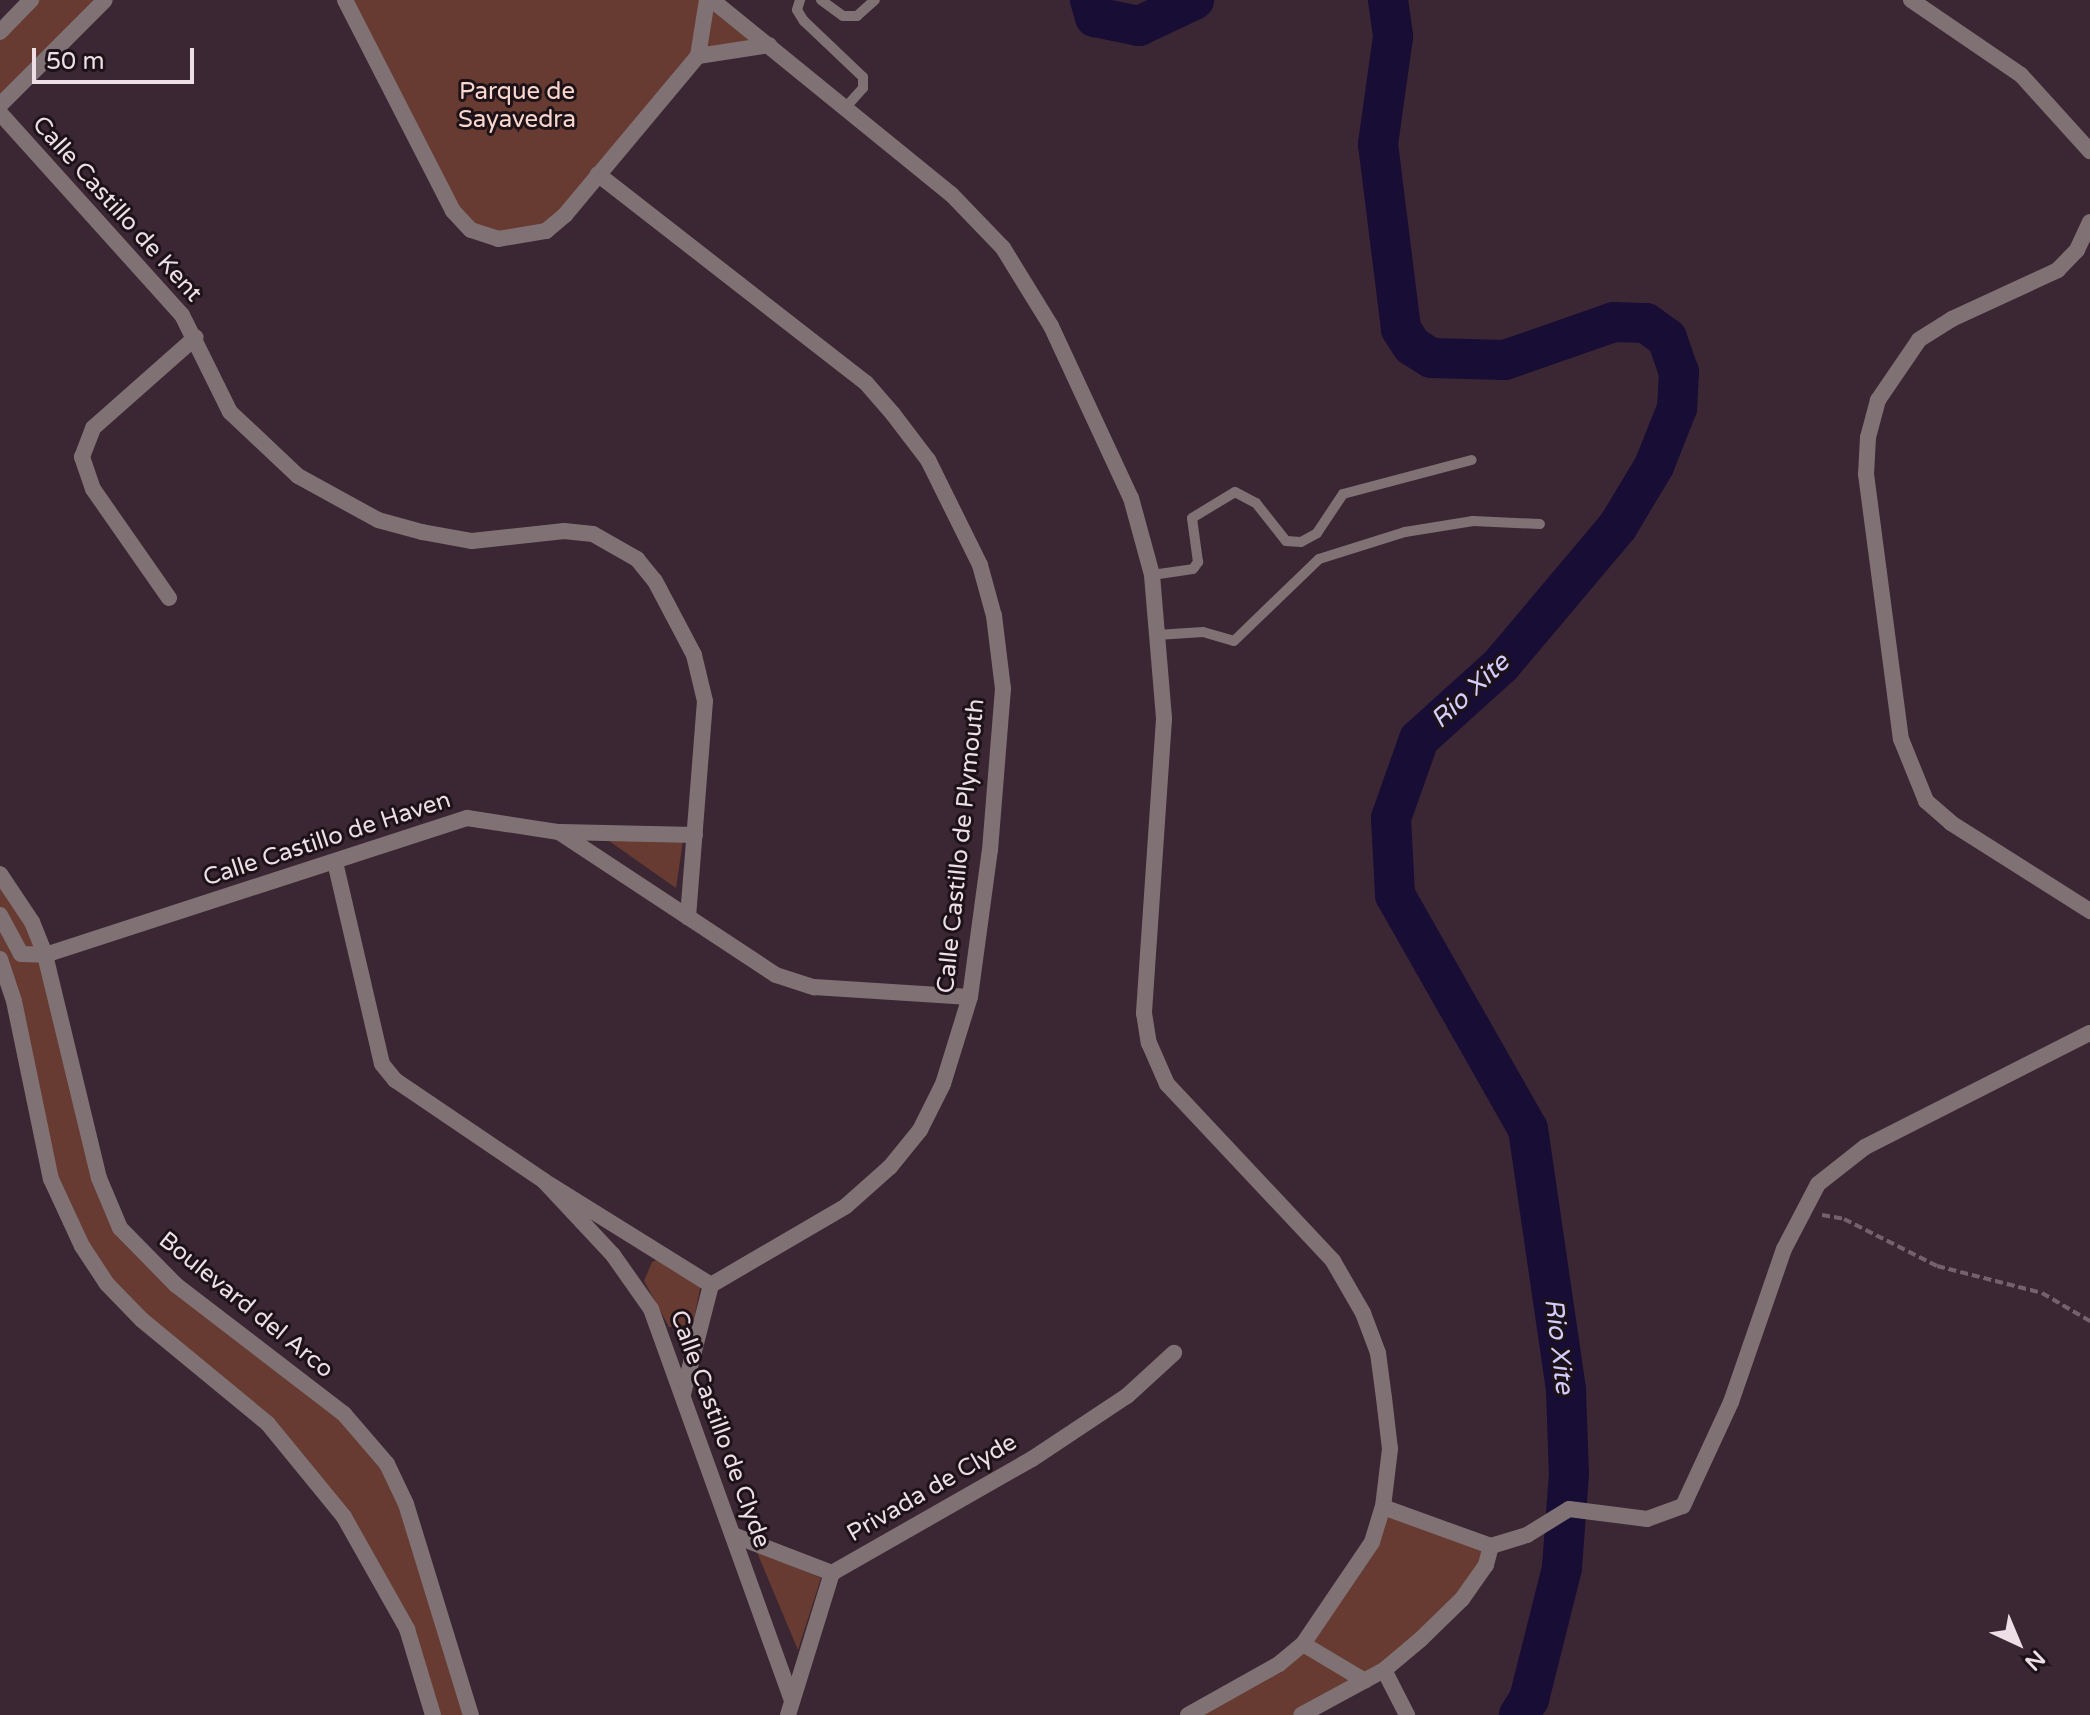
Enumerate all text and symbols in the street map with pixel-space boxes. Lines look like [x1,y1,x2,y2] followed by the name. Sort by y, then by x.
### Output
[36,32,198,82] scale bar
[46,47,104,76] text: 50 m
[458,78,576,134] park label: Parque de Sayavedra
[26,110,208,308] street label: Calle Castillo de Kent
[1424,647,1516,735] water label: Rio Xite
[931,697,991,995] street label: Calle Castillo de Plymouth
[200,785,454,893] street label: Calle Castillo de Haven
[153,1226,339,1384] street label: Boulevard del Arco
[1538,1296,1580,1396] water label: Rio Xite
[664,1306,776,1552] street label: Calle Castillo de Clyde
[842,1428,1022,1548] street label: Privada de Clyde
[1978,1603,2058,1683] north arrow
[2019,1645,2050,1676] text: N

